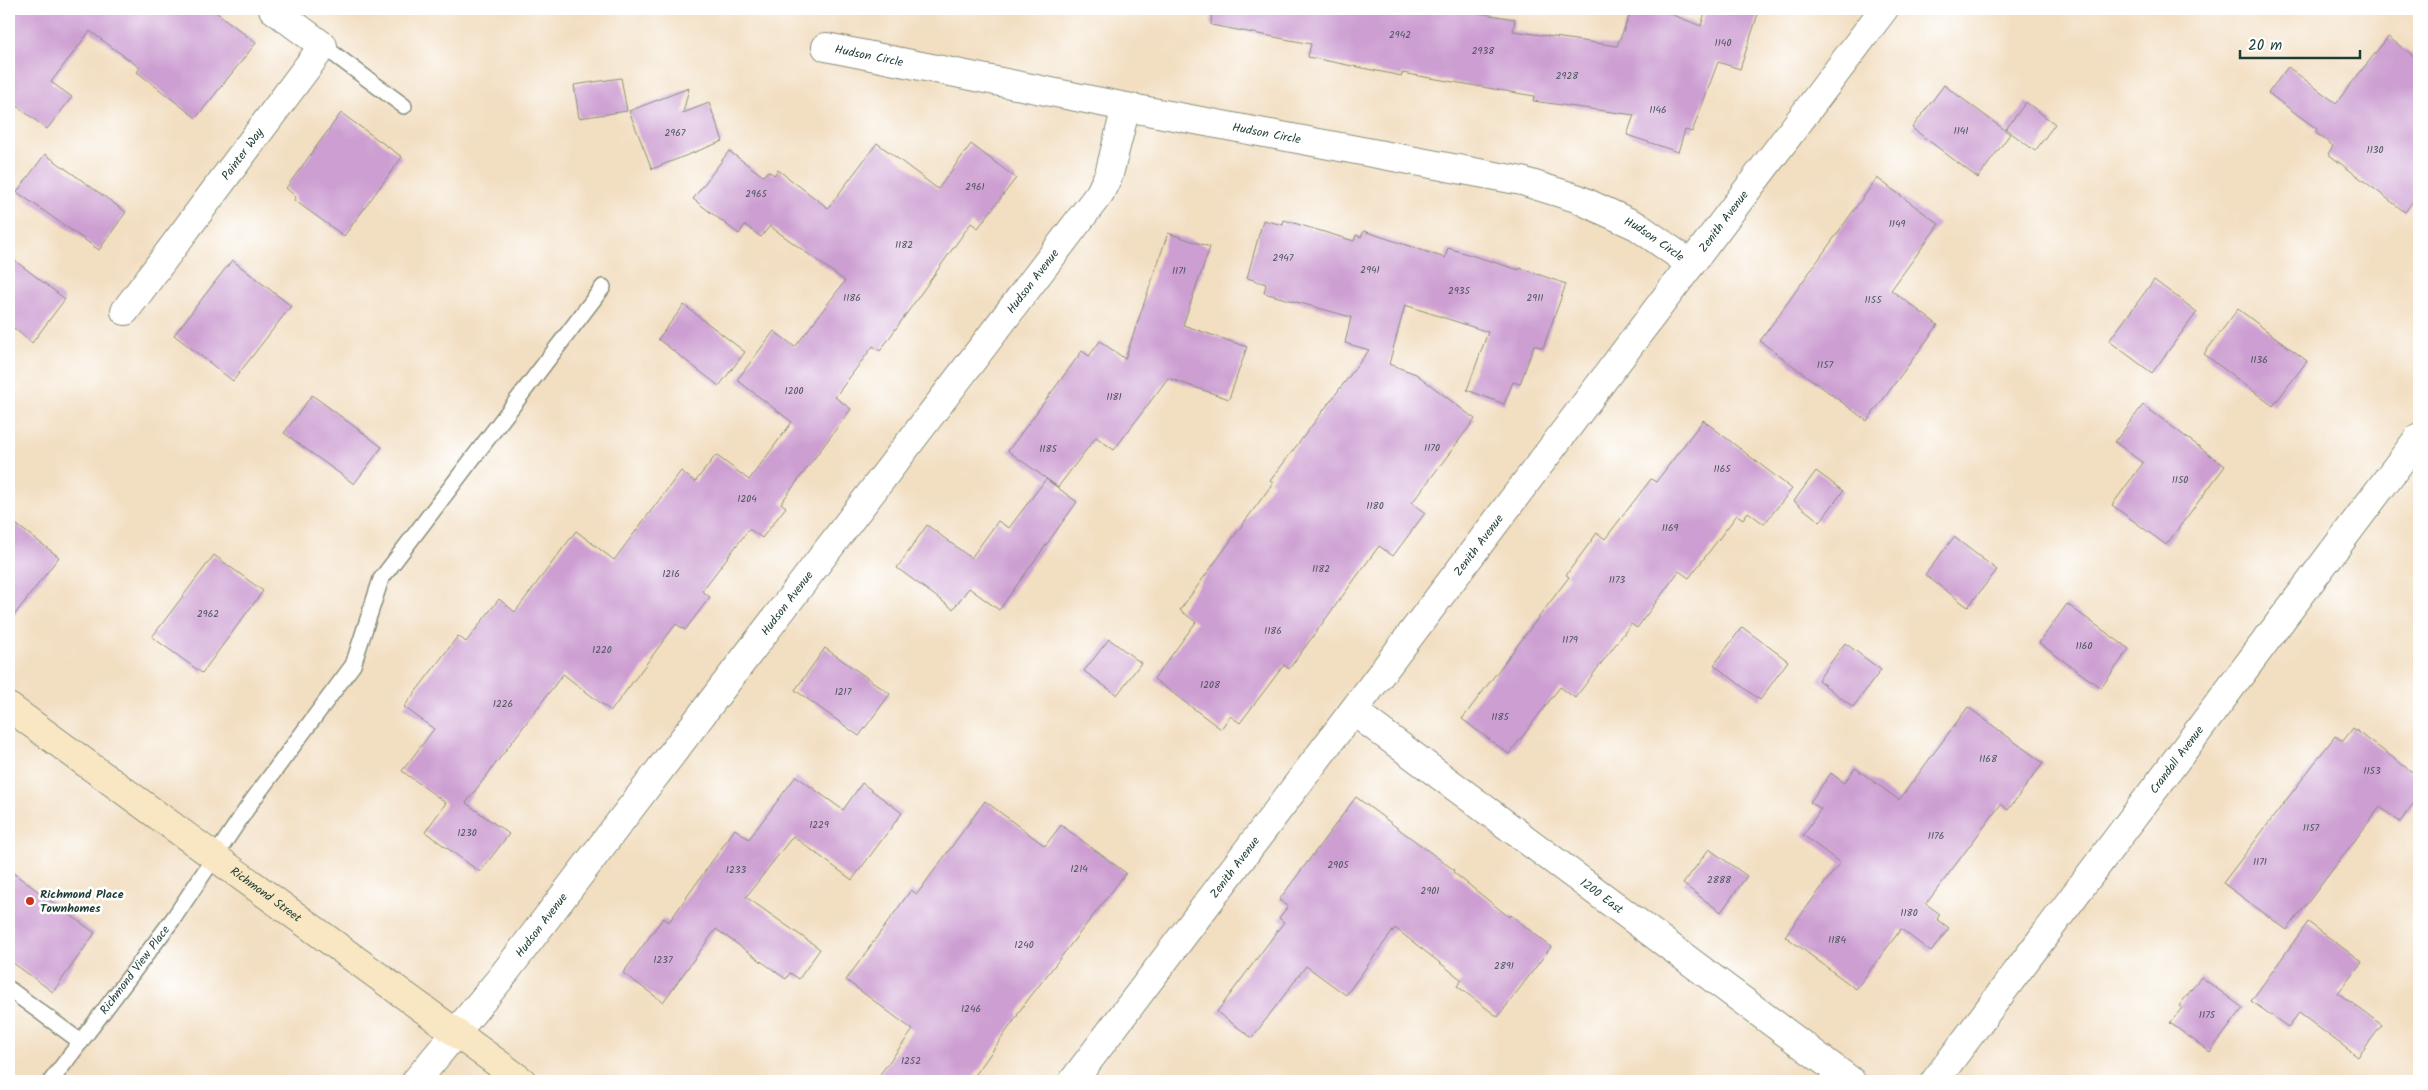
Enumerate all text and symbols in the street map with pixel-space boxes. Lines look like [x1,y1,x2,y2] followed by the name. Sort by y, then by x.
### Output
[1389,27,1411,43] house number: 2942
[2240,28,2360,60] scale bar
[2248,34,2282,58] text: 20 m
[1715,35,1731,51] house number: 1140
[833,40,906,72] street label: Hudson Circle
[1472,43,1495,59] house number: 2938
[1556,68,1579,84] house number: 2928
[1649,102,1667,118] house number: 1146
[1231,118,1303,149] street label: Hudson Circle
[1954,123,1968,139] house number: 1141
[216,124,268,184] street label: Painter Way
[665,125,686,141] house number: 2967
[2367,142,2384,158] house number: 1130
[965,179,985,195] house number: 2961
[745,186,767,202] house number: 2965
[1694,186,1753,256] street label: Zenith Avenue
[1621,212,1689,266] street label: Hudson Circle
[1889,216,1905,232] house number: 1149
[895,237,913,253] house number: 1182
[1002,244,1064,318] street label: Hudson Avenue
[1273,250,1294,266] house number: 2947
[1360,262,1380,278] house number: 2941
[1172,263,1186,279] house number: 1171
[1448,283,1471,299] house number: 2935
[843,290,861,306] house number: 1186
[1527,290,1543,306] house number: 2911
[1864,292,1882,308] house number: 1155
[2250,352,2268,368] house number: 1136
[1817,357,1834,373] house number: 1157
[785,383,803,399] house number: 1200
[1106,389,1122,405] house number: 1181
[1424,440,1440,456] house number: 1170
[1039,441,1057,457] house number: 1185
[1713,461,1731,477] house number: 1165
[2172,472,2188,488] house number: 1150
[737,491,757,507] house number: 1204
[1366,498,1384,514] house number: 1180
[1449,510,1509,580] street label: Zenith Avenue
[1662,520,1678,536] house number: 1169
[1312,561,1330,577] house number: 1182
[662,566,680,582] house number: 1216
[756,566,818,639] street label: Hudson Avenue
[1609,572,1626,588] house number: 1173
[197,606,219,622] house number: 2962
[1264,623,1282,639] house number: 1186
[1562,632,1578,648] house number: 1179
[2076,638,2092,654] house number: 1160
[592,642,612,658] house number: 1220
[1200,677,1221,693] house number: 1208
[835,684,852,700] house number: 1217
[493,696,513,712] house number: 1226
[1491,709,1509,725] house number: 1185
[2145,721,2209,798] street label: Crandall Avenue
[1979,751,1998,767] house number: 1168
[2363,763,2381,779] house number: 1153
[809,817,829,833] house number: 1229
[2303,820,2320,836] house number: 1157
[457,825,477,841] house number: 1230
[1928,828,1944,844] house number: 1176
[1205,832,1265,902] street label: Zenith Avenue
[2253,854,2267,870] house number: 1171
[1327,857,1349,873] house number: 2905
[1070,861,1088,877] house number: 1214
[226,862,306,927] street label: Richmond Street
[726,862,746,878] house number: 1233
[1707,872,1732,888] house number: 2888
[1576,873,1628,919] street label: 1200 East
[1421,883,1439,899] house number: 2901
[40,885,124,918] place label: Richmond Place Townhomes
[510,888,572,961] street label: Hudson Avenue
[24,895,36,907] marker: Richmond Place Townhomes
[1900,905,1918,921] house number: 1180
[95,921,175,1019] street label: Richmond View Place
[1828,932,1846,948] house number: 1184
[1014,937,1034,953] house number: 1240
[653,952,673,968] house number: 1237
[1494,958,1514,974] house number: 2891
[961,1001,981,1017] house number: 1246
[2199,1007,2216,1023] house number: 1175
[901,1053,921,1069] house number: 1252

